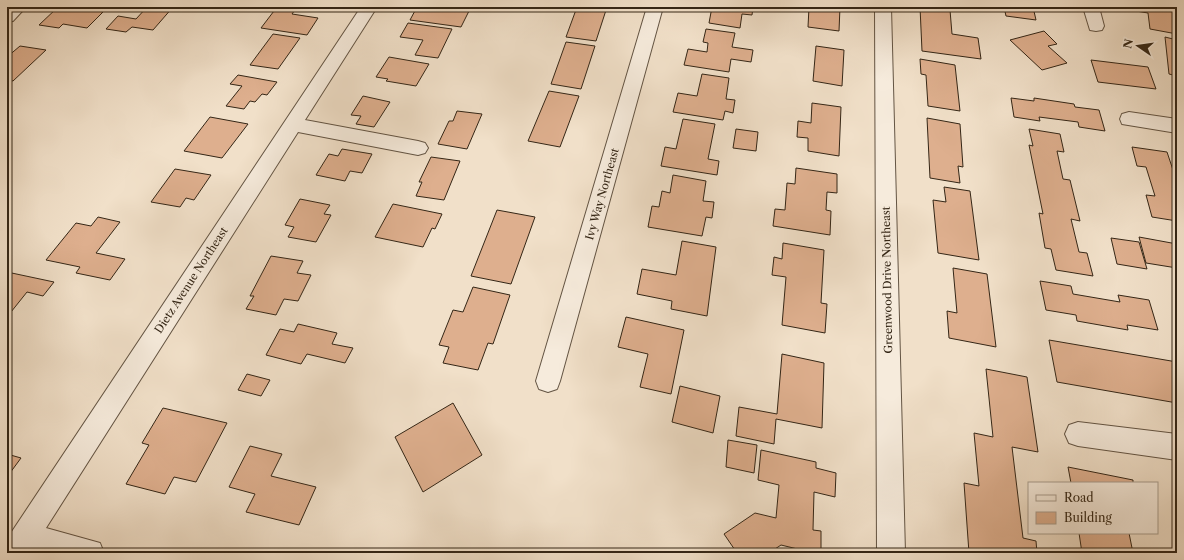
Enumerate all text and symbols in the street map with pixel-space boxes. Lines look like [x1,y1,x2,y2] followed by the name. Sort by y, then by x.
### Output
[1118,26,1158,66] north arrow
[1120,37,1136,50] text: N
[582,146,622,242] street label: Ivy Way Northeast
[879,206,895,354] street label: Greenwood Drive Northeast
[151,224,231,336] street label: Dietz Avenue Northeast
[1028,482,1158,534] legend
[1064,490,1094,505] text: Road
[1064,510,1112,525] text: Building

